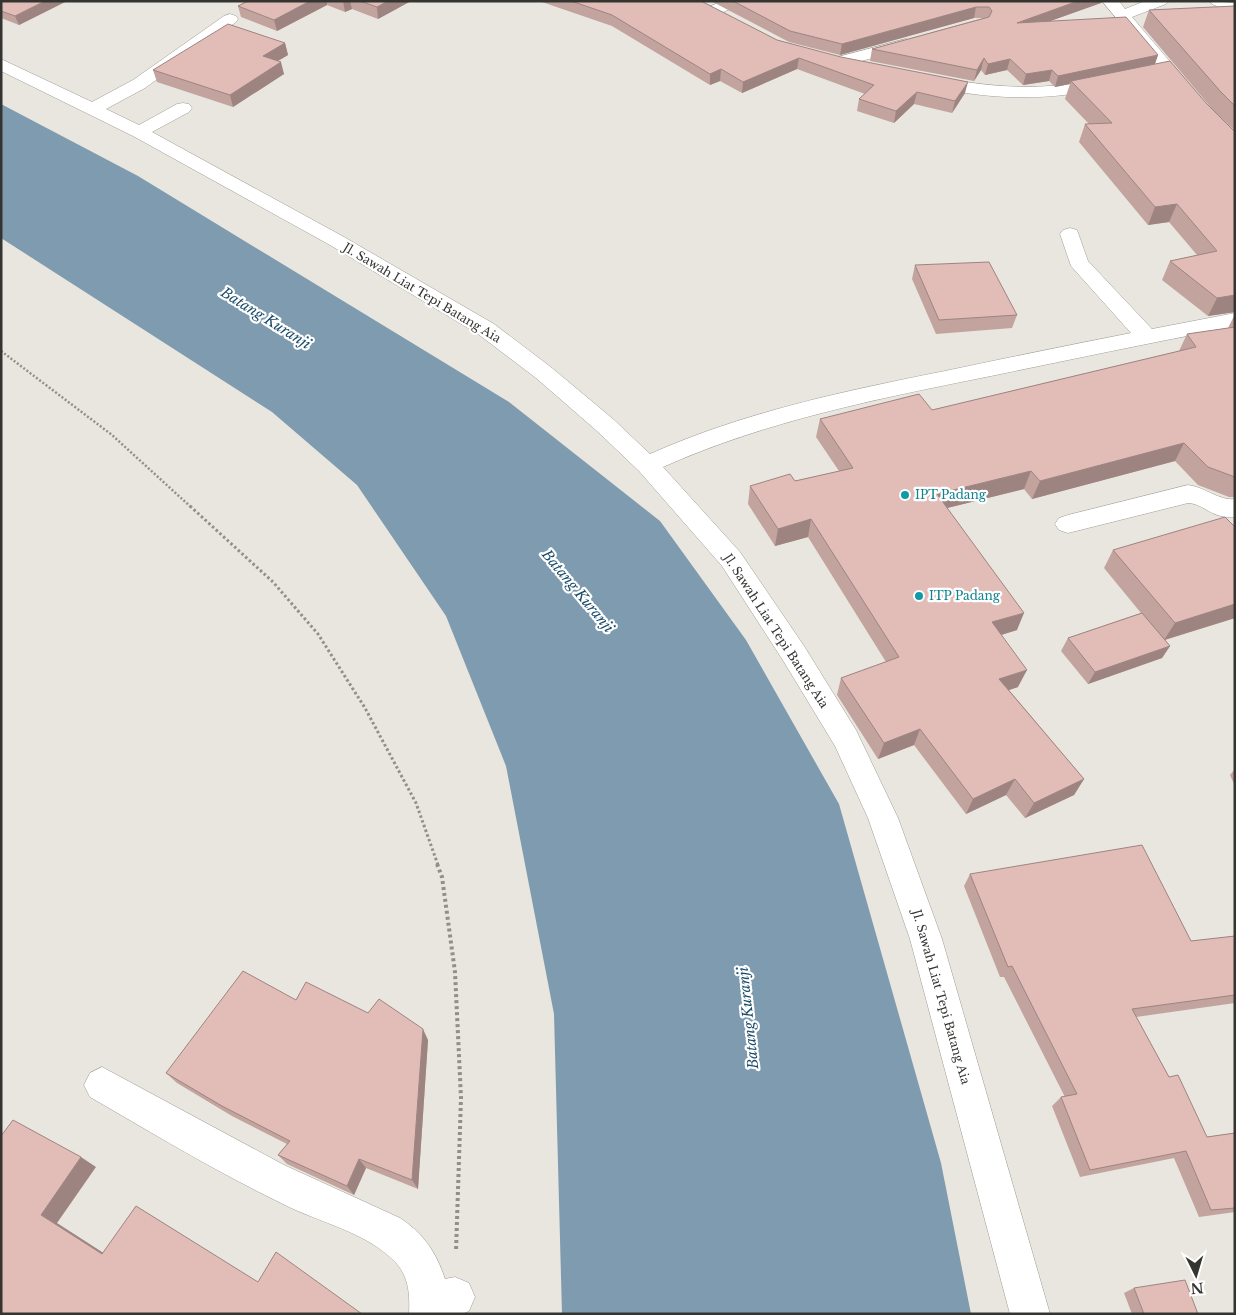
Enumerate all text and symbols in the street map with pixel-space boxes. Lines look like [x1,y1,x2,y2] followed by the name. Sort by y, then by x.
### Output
[339,238,504,346] street label: Jl. Sawah Liat Tepi Batang Aia
[217,283,314,353] water label: Batang Kuranji
[915,487,987,502] place label: IPT Padang
[899,489,911,501] marker: IPT Padang
[537,545,618,636] water label: Batang Kuranji
[720,549,832,711] street label: Jl. Sawah Liat Tepi Batang Aia
[929,588,1001,603] place label: ITP Padang
[913,590,925,602] marker: ITP Padang
[909,906,974,1086] street label: Jl. Sawah Liat Tepi Batang Aia
[734,966,762,1071] water label: Batang Kuranji
[1171,1250,1221,1300] north arrow
[1190,1278,1204,1297] text: N

